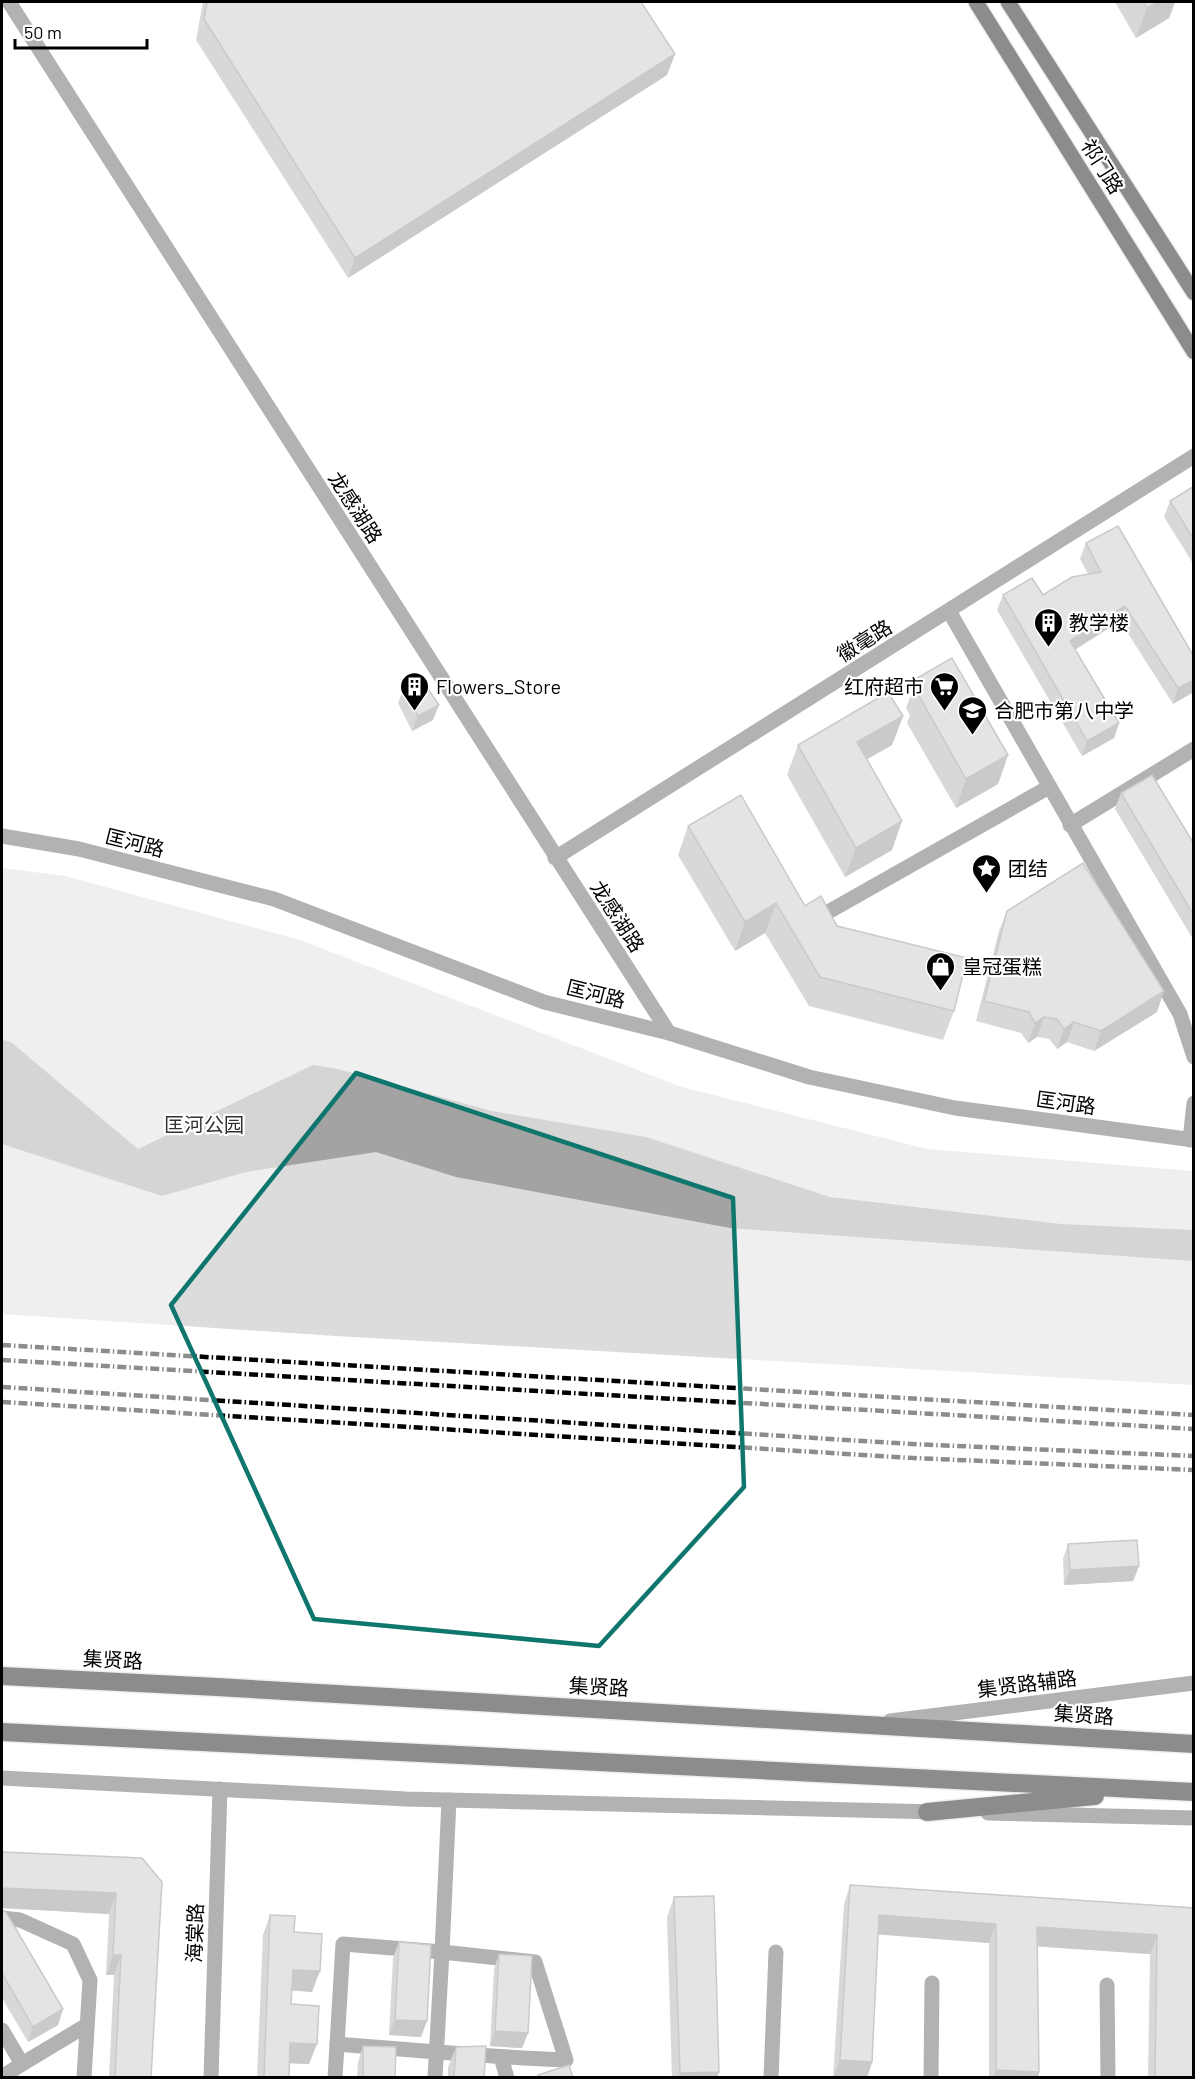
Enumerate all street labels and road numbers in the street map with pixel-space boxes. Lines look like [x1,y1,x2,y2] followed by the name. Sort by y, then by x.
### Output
[1077,134,1129,198] street label: 祁门路
[324,467,388,547] street label: 龙感湖路
[832,614,896,666] street label: 徽毫路
[103,823,167,861] street label: 匡河路
[586,876,650,956] street label: 龙感湖路
[564,974,628,1012] street label: 匡河路
[1035,1086,1097,1118] street label: 匡河路
[82,1645,144,1673] street label: 集贤路
[976,1665,1078,1701] street label: 集贤路辅路
[568,1672,630,1700] street label: 集贤路
[1053,1700,1115,1728] street label: 集贤路
[181,1903,207,1963] street label: 海棠路

